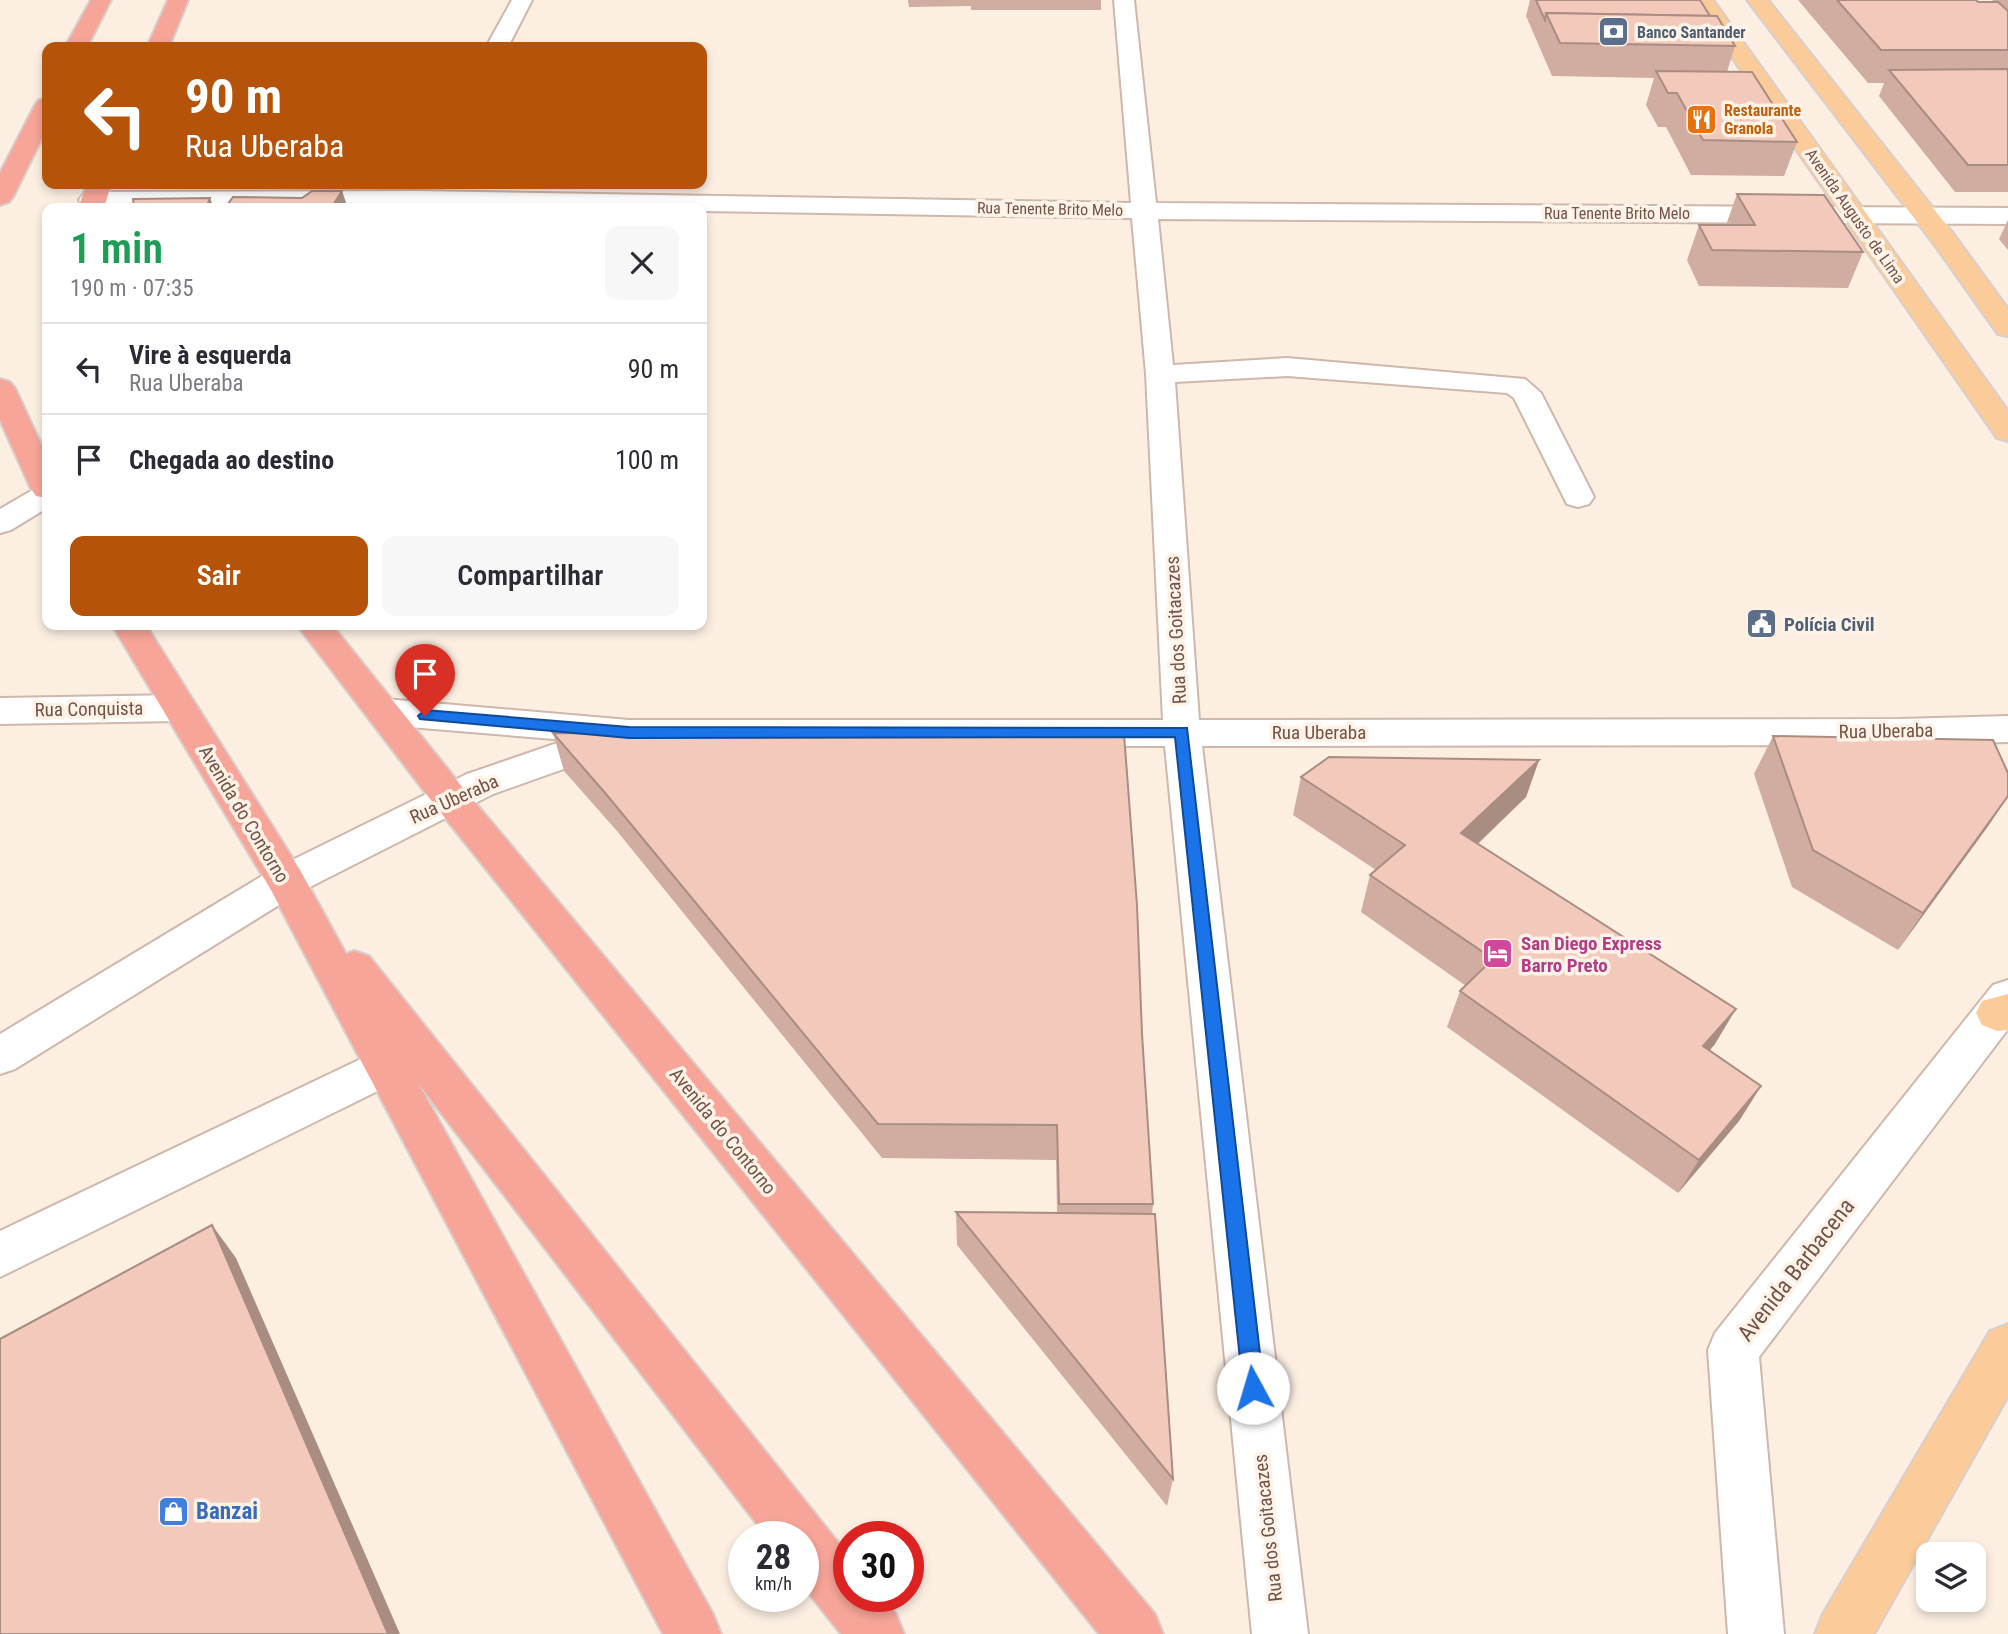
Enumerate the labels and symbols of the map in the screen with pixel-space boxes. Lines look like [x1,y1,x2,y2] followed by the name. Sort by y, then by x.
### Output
[1597,15,1631,49] bank icon: Banco Santander
[1637,23,1746,42] place label: Banco Santander
[1724,101,1801,138] place label: Restaurante Granola
[1684,102,1718,136] restaurant icon: Restaurante Granola
[1801,145,1909,287] street label: Avenida Augusto de Lima
[977,198,1123,220] street label: Rua Tenente Brito Melo
[1544,204,1690,223] street label: Rua Tenente Brito Melo
[1161,555,1191,705] street label: Rua dos Goitacazes
[1744,607,1778,641] public building icon: Polícia Civil
[1784,613,1874,636] place label: Polícia Civil
[395,644,455,716] pin
[34,697,144,721] street label: Rua Conquista
[1838,719,1934,743] street label: Rua Uberaba
[1272,721,1366,744] street label: Rua Uberaba
[194,741,294,887] street label: Avenida do Contorno
[406,769,502,829] street label: Rua Uberaba
[1521,932,1662,977] place label: San Diego Express Barro Preto
[1481,937,1515,971] hotel icon: San Diego Express Barro Preto
[665,1063,781,1199] street label: Avenida do Contorno
[1732,1193,1860,1347] street label: Avenida Barbacena
[1216,1351,1290,1425] position arrow
[1249,1453,1287,1603] street label: Rua dos Goitacazes
[156,1494,190,1528] shop icon: Banzai
[196,1498,258,1525] place label: Banzai
[833,1521,924,1612] speed limit sign: 30

